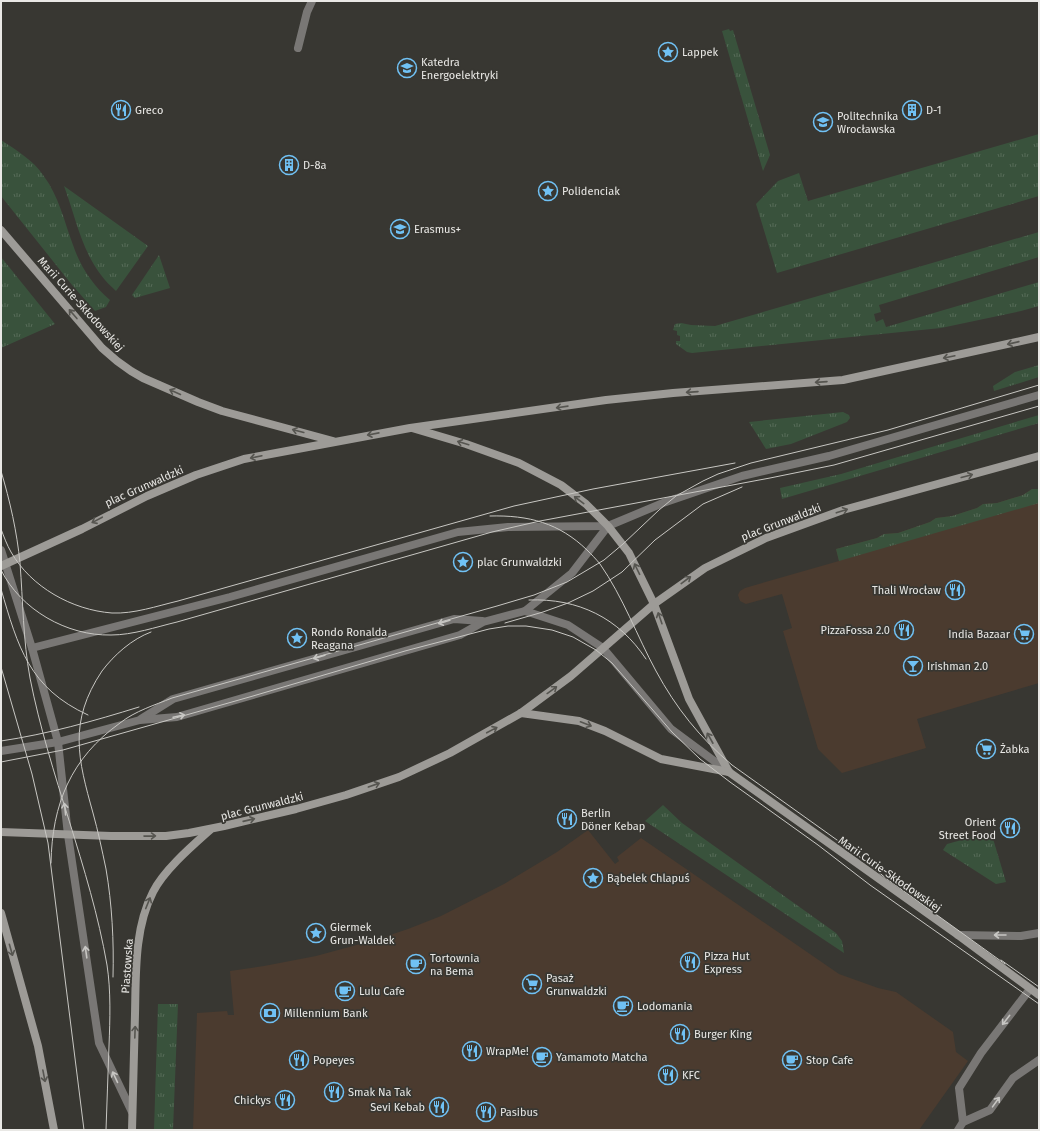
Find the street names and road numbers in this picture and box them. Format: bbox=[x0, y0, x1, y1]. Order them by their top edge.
street label: Marii Curie-Skłodowskiej bbox=[35, 254, 127, 354]
street label: plac Grunwaldzki bbox=[103, 463, 186, 510]
street label: plac Grunwaldzki bbox=[739, 501, 823, 544]
street label: plac Grunwaldzki bbox=[219, 790, 305, 823]
street label: Marii Curie-Skłodowskiej bbox=[836, 834, 944, 915]
street label: Piastowska bbox=[119, 938, 136, 994]

